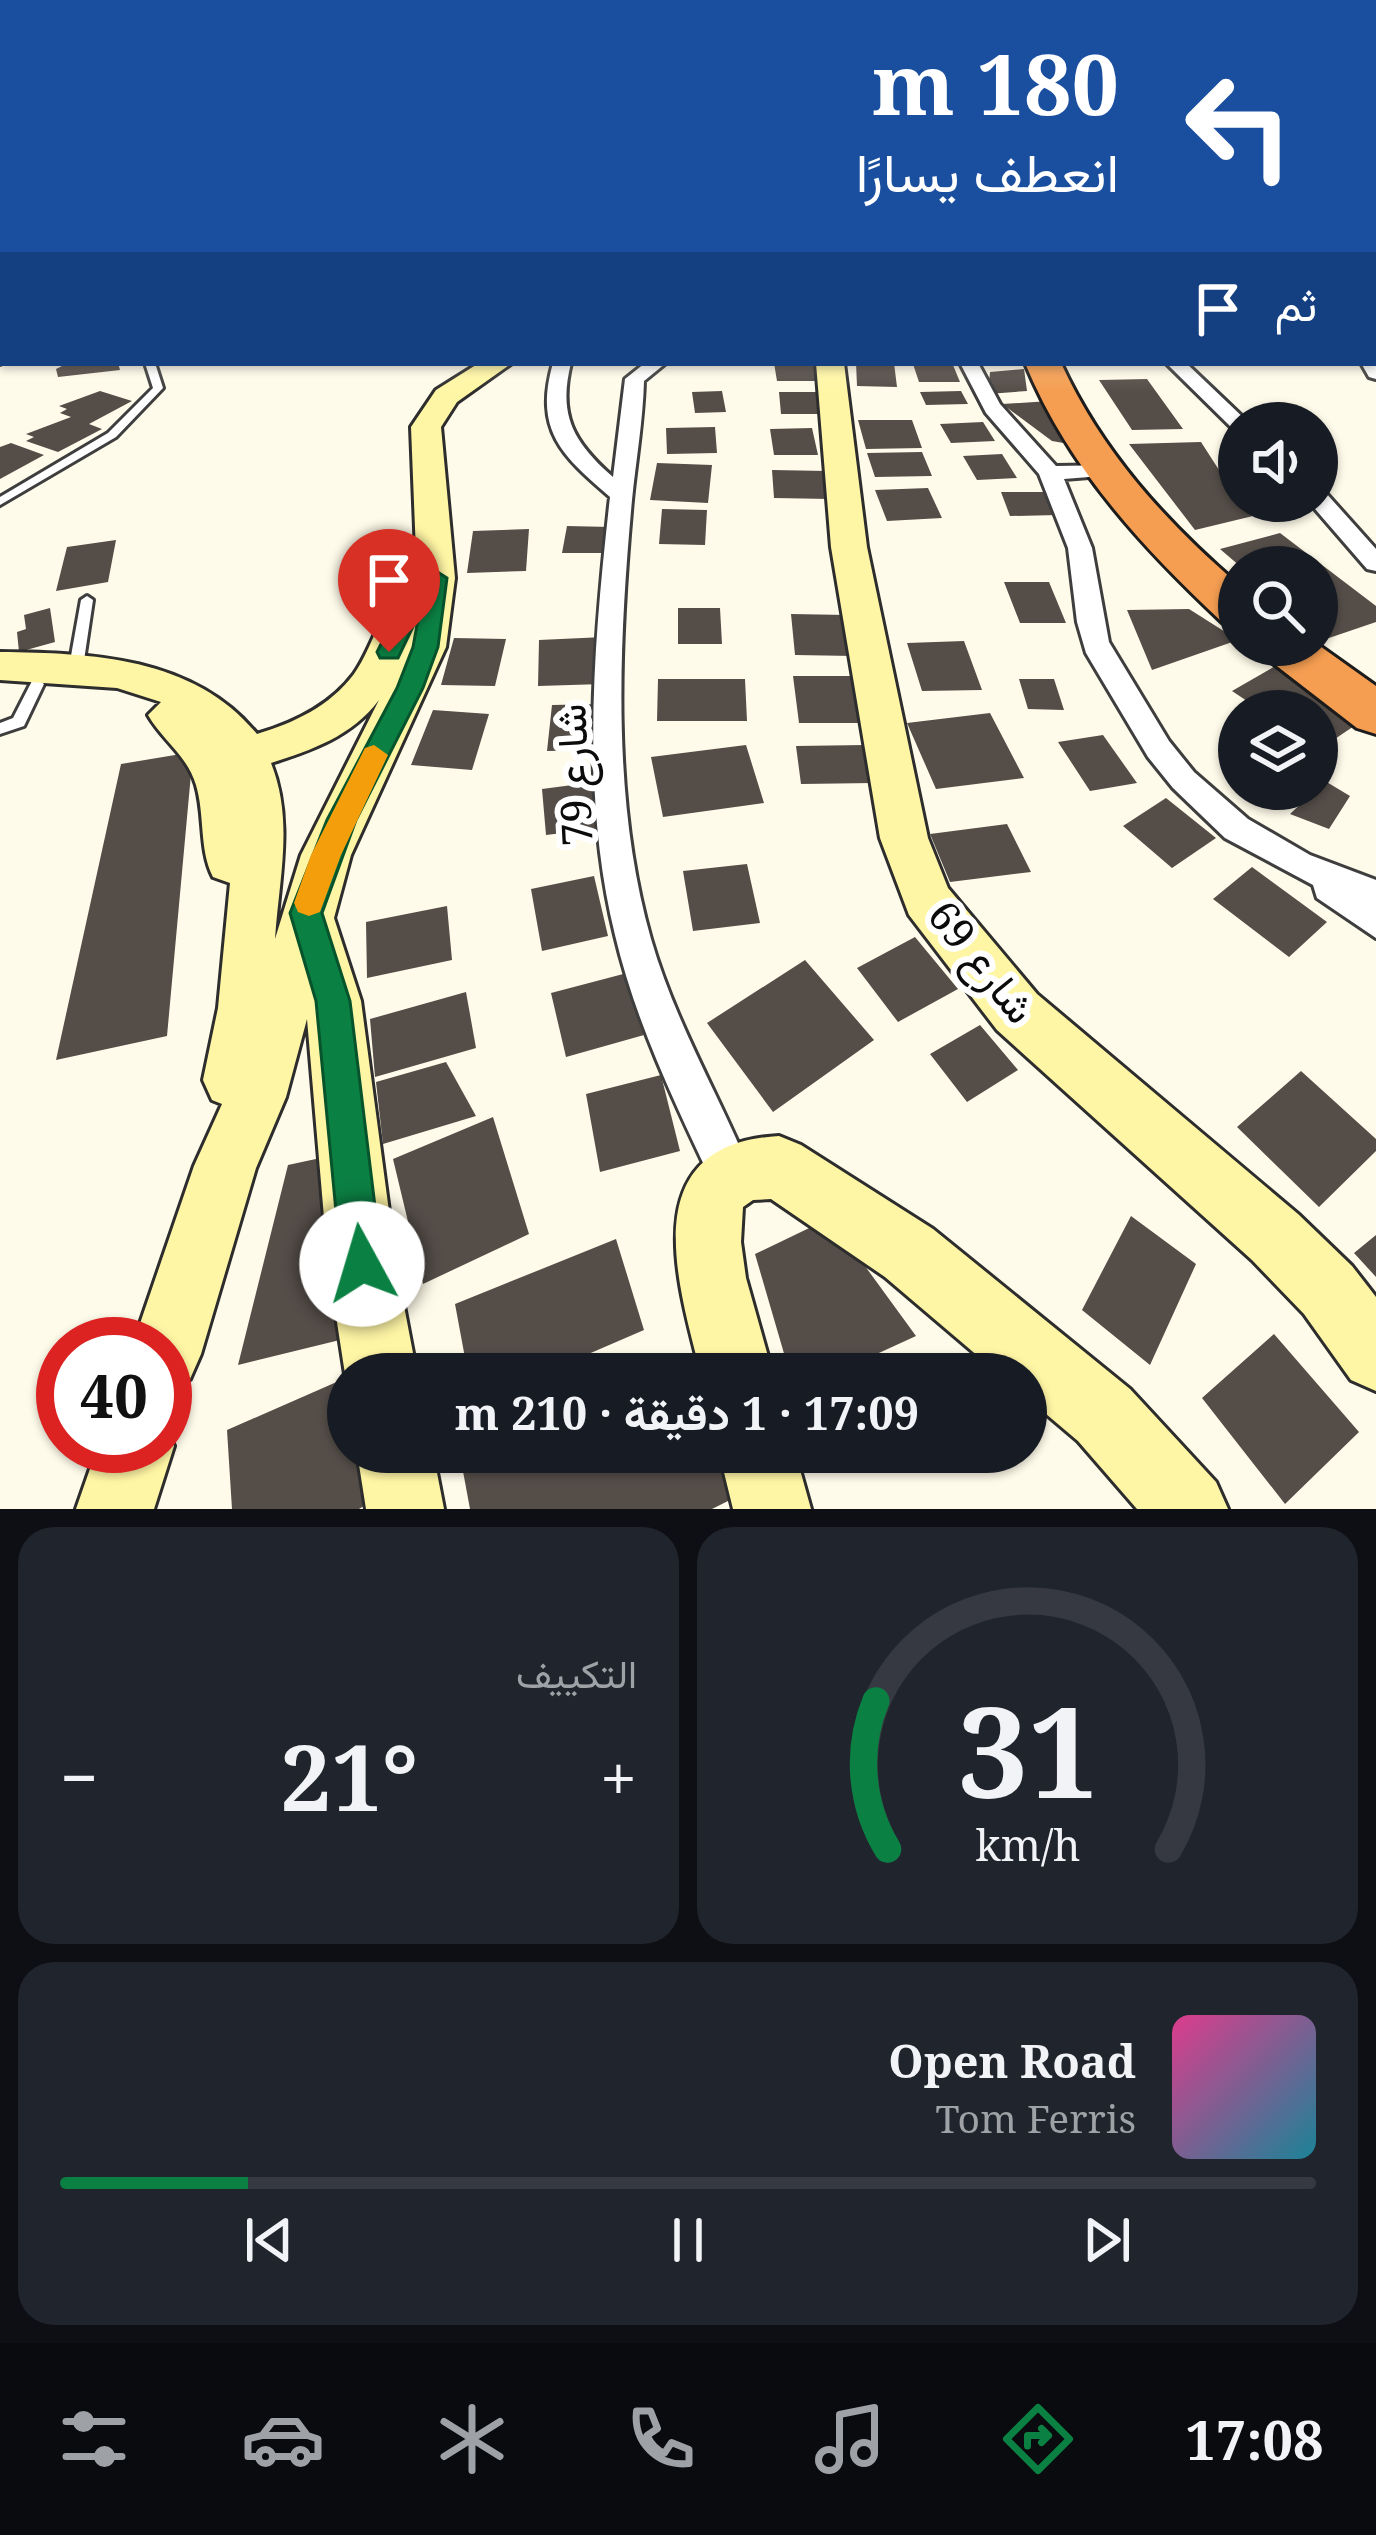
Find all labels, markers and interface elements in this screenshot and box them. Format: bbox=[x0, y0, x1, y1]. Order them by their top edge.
text: 180 m bbox=[872, 25, 1119, 140]
icon: left bbox=[1161, 48, 1317, 204]
text: انعطف يسارًا bbox=[856, 134, 1119, 208]
text: ثم bbox=[1275, 273, 1317, 334]
icon: arrive bbox=[1185, 276, 1251, 342]
map controls bbox=[1218, 402, 1338, 810]
button: sound bbox=[1218, 402, 1338, 522]
pin bbox=[338, 529, 440, 652]
button: search bbox=[1218, 546, 1338, 666]
icon: arrive bbox=[356, 547, 422, 613]
button: layers bbox=[1218, 690, 1338, 810]
street label: شارع 79 bbox=[540, 702, 607, 848]
street label: شارع 69 bbox=[915, 888, 1050, 1036]
position arrow bbox=[299, 1201, 425, 1327]
speed limit sign: 40 bbox=[36, 1317, 192, 1473]
text: 17:09 · 1 دقيقة · 210 m bbox=[455, 1382, 919, 1443]
text: التكييف bbox=[516, 1646, 637, 1699]
text: 31 bbox=[957, 1665, 1098, 1835]
text: 21° bbox=[280, 1715, 418, 1837]
text: − bbox=[60, 1731, 98, 1821]
text: + bbox=[600, 1731, 637, 1821]
text: km/h bbox=[975, 1814, 1080, 1873]
text: Open Road bbox=[888, 2030, 1136, 2091]
text: Tom Ferris bbox=[935, 2091, 1136, 2144]
icon: previous bbox=[236, 2207, 302, 2273]
icon: pause bbox=[655, 2207, 721, 2273]
icon: next bbox=[1074, 2207, 1140, 2273]
icon: filters bbox=[52, 2397, 136, 2481]
icon: car bbox=[241, 2397, 325, 2481]
icon: climate bbox=[430, 2397, 514, 2481]
icon: phone bbox=[619, 2397, 703, 2481]
icon: music bbox=[808, 2397, 892, 2481]
icon: directions bbox=[996, 2397, 1080, 2481]
text: 17:08 bbox=[1185, 2402, 1324, 2476]

